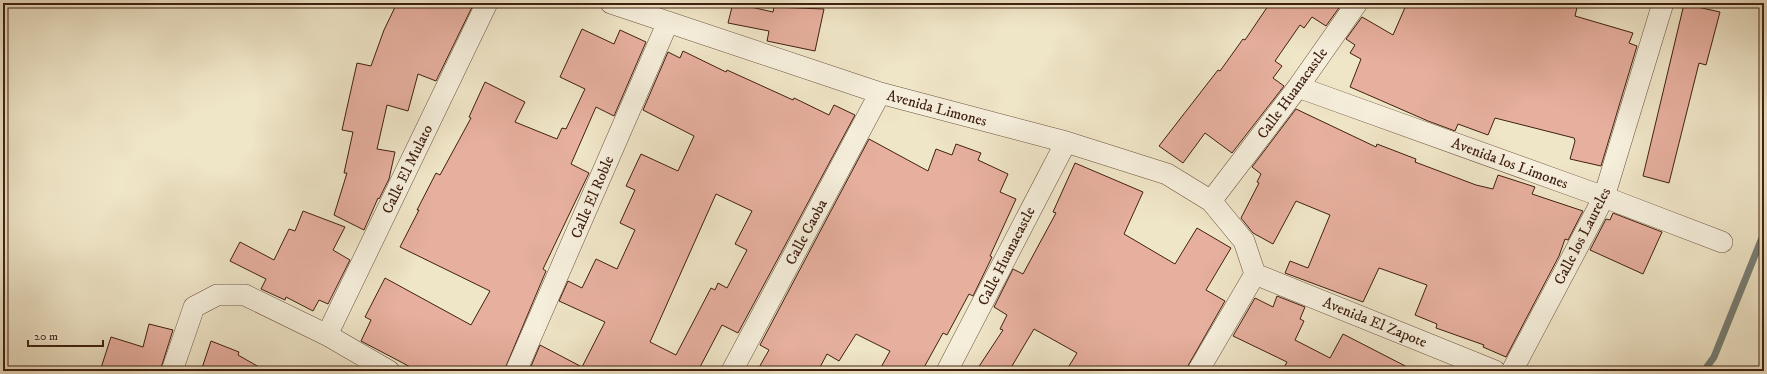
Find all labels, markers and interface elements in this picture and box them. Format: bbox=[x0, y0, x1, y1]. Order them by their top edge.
street label: Calle Huanacastle bbox=[1253, 44, 1332, 143]
street label: Avenida Limones bbox=[885, 86, 989, 131]
street label: Calle El Mulato bbox=[378, 122, 437, 217]
street label: Avenida los Limones bbox=[1449, 134, 1571, 193]
street label: Calle El Roble bbox=[567, 153, 618, 241]
street label: Calle los Laureles bbox=[1550, 184, 1615, 288]
street label: Calle Caoba bbox=[781, 196, 832, 268]
street label: Calle Huanacastle bbox=[973, 204, 1039, 309]
street label: Avenida El Zapote bbox=[1320, 293, 1430, 352]
scale bar bbox=[28, 322, 103, 348]
text: 20 m bbox=[34, 329, 58, 344]

